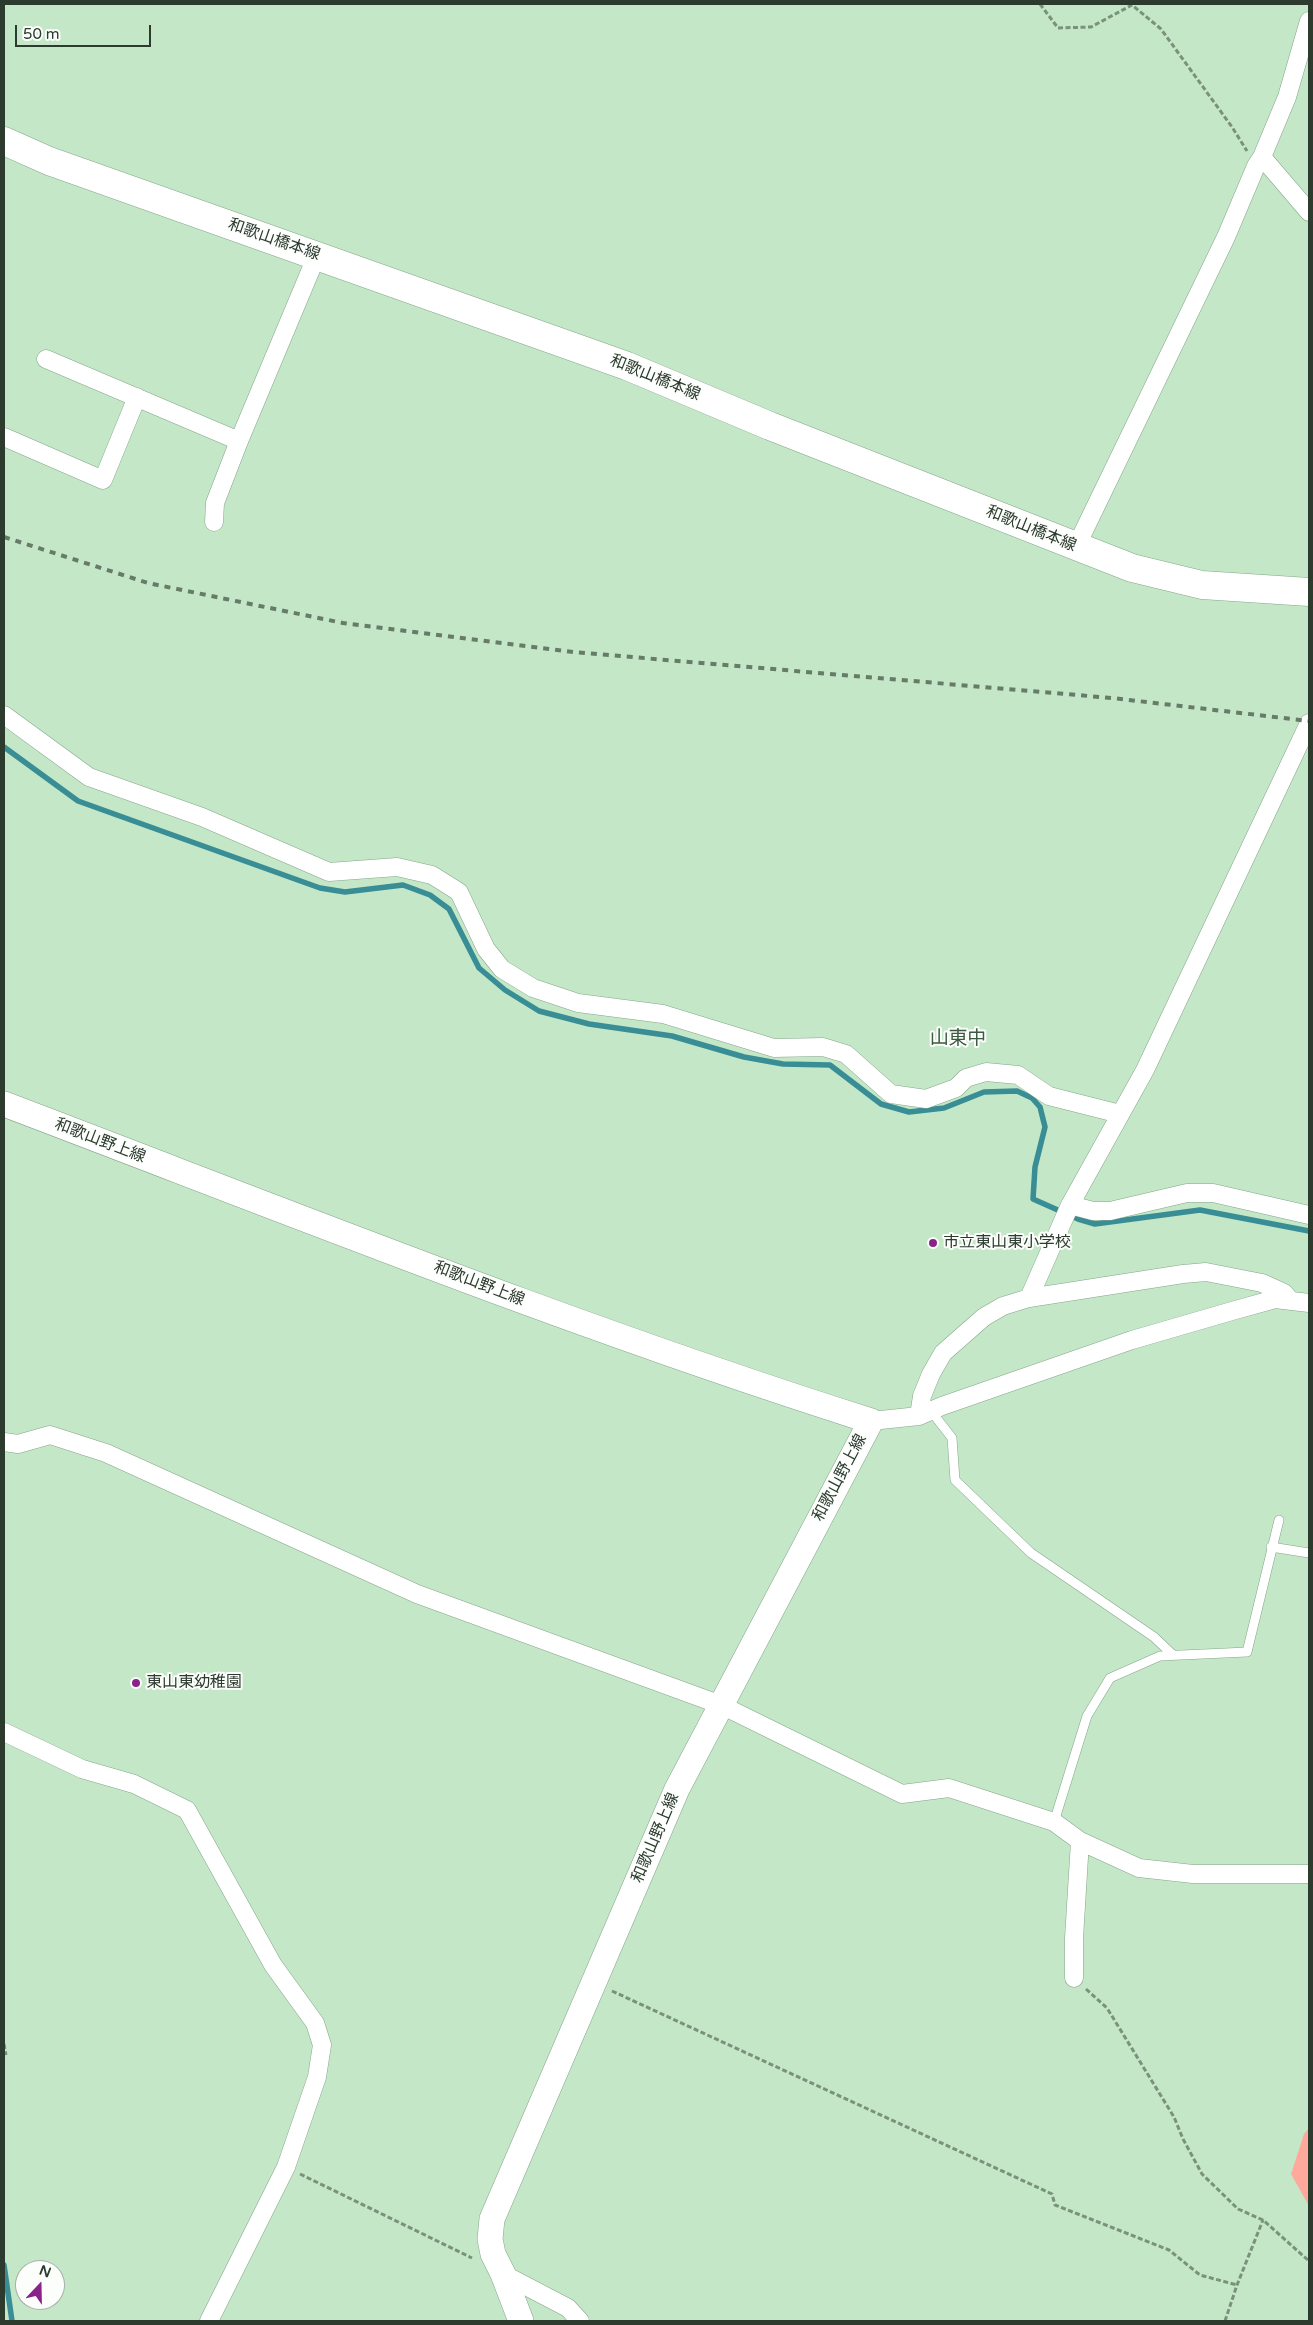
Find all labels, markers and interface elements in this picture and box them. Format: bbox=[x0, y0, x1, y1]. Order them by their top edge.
scale bar bbox=[18, 15, 154, 47]
text: 50 m bbox=[23, 25, 60, 43]
street label: 和歌山橋本線 bbox=[225, 215, 323, 265]
street label: 和歌山橋本線 bbox=[607, 351, 703, 405]
street label: 和歌山橋本線 bbox=[983, 502, 1079, 556]
district label: 山東中 bbox=[930, 1028, 986, 1050]
street label: 和歌山野上線 bbox=[52, 1115, 148, 1167]
place label: 市立東山東小学校 bbox=[943, 1233, 1071, 1253]
marker: 市立東山東小学校 bbox=[927, 1237, 939, 1249]
street label: 和歌山野上線 bbox=[431, 1258, 527, 1310]
street label: 和歌山野上線 bbox=[809, 1431, 871, 1525]
place label: 東山東幼稚園 bbox=[146, 1673, 242, 1693]
marker: 東山東幼稚園 bbox=[130, 1677, 142, 1689]
street label: 和歌山野上線 bbox=[628, 1790, 684, 1886]
north arrow bbox=[15, 2260, 65, 2310]
text: N bbox=[37, 2262, 53, 2281]

